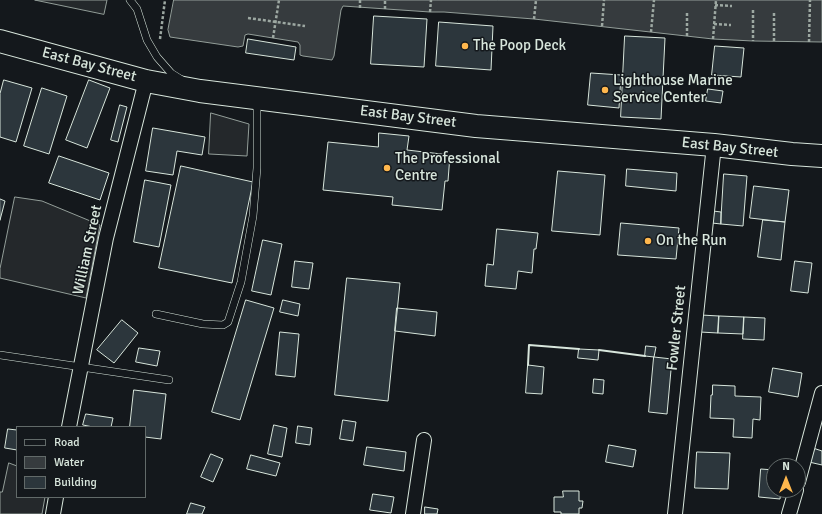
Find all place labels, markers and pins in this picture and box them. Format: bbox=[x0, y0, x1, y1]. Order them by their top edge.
place label: The Poop Deck bbox=[473, 37, 566, 55]
marker: The Poop Deck bbox=[460, 41, 470, 51]
place label: Lighthouse Marine Service Center bbox=[613, 72, 733, 107]
marker: Lighthouse Marine Service Center bbox=[600, 85, 610, 95]
place label: The Professional Centre bbox=[395, 150, 500, 185]
marker: The Professional Centre bbox=[382, 163, 392, 173]
place label: On the Run bbox=[656, 232, 727, 250]
marker: On the Run bbox=[643, 236, 653, 246]

